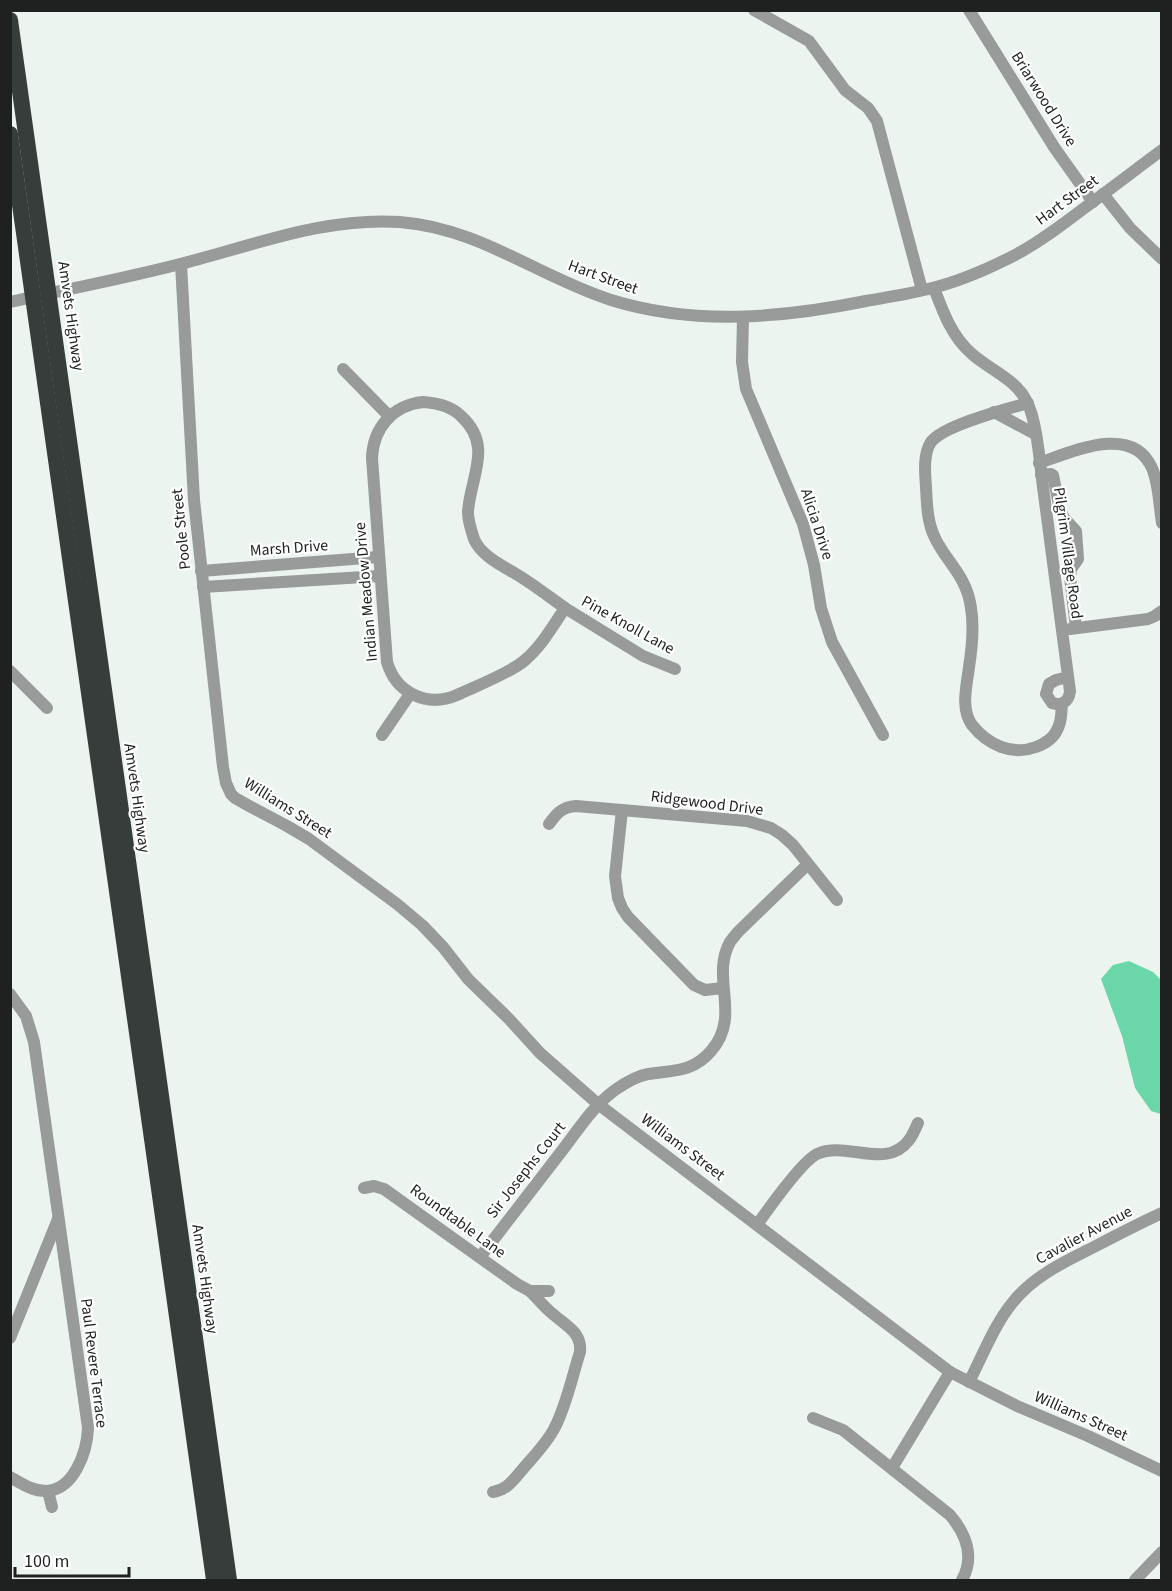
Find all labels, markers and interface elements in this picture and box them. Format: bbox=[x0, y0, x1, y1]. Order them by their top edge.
street label: Briarwood Drive bbox=[1006, 47, 1082, 151]
street label: Hart Street bbox=[1031, 169, 1103, 230]
street label: Hart Street bbox=[565, 254, 641, 300]
street label: Amvets Highway bbox=[52, 260, 90, 373]
street label: Alicia Drive bbox=[795, 485, 839, 563]
street label: Pilgrim Village Road bbox=[1048, 486, 1088, 620]
street label: Poole Street bbox=[166, 487, 196, 571]
street label: Indian Meadow Drive bbox=[349, 521, 383, 663]
street label: Marsh Drive bbox=[249, 534, 329, 562]
street label: Pine Knoll Lane bbox=[577, 590, 679, 660]
street label: Amvets Highway bbox=[118, 742, 156, 855]
street label: Williams Street bbox=[240, 772, 337, 844]
street label: Ridgewood Drive bbox=[649, 785, 765, 821]
street label: Williams Street bbox=[636, 1108, 730, 1186]
street label: Sir Josephs Court bbox=[481, 1117, 571, 1223]
street label: Roundtable Lane bbox=[406, 1179, 510, 1263]
street label: Cavalier Avenue bbox=[1032, 1200, 1136, 1270]
street label: Amvets Highway bbox=[186, 1223, 224, 1336]
street label: Paul Revere Terrace bbox=[75, 1297, 113, 1429]
street label: Williams Street bbox=[1031, 1386, 1132, 1447]
scale bar bbox=[15, 1540, 129, 1578]
text: 100 m bbox=[24, 1549, 69, 1574]

